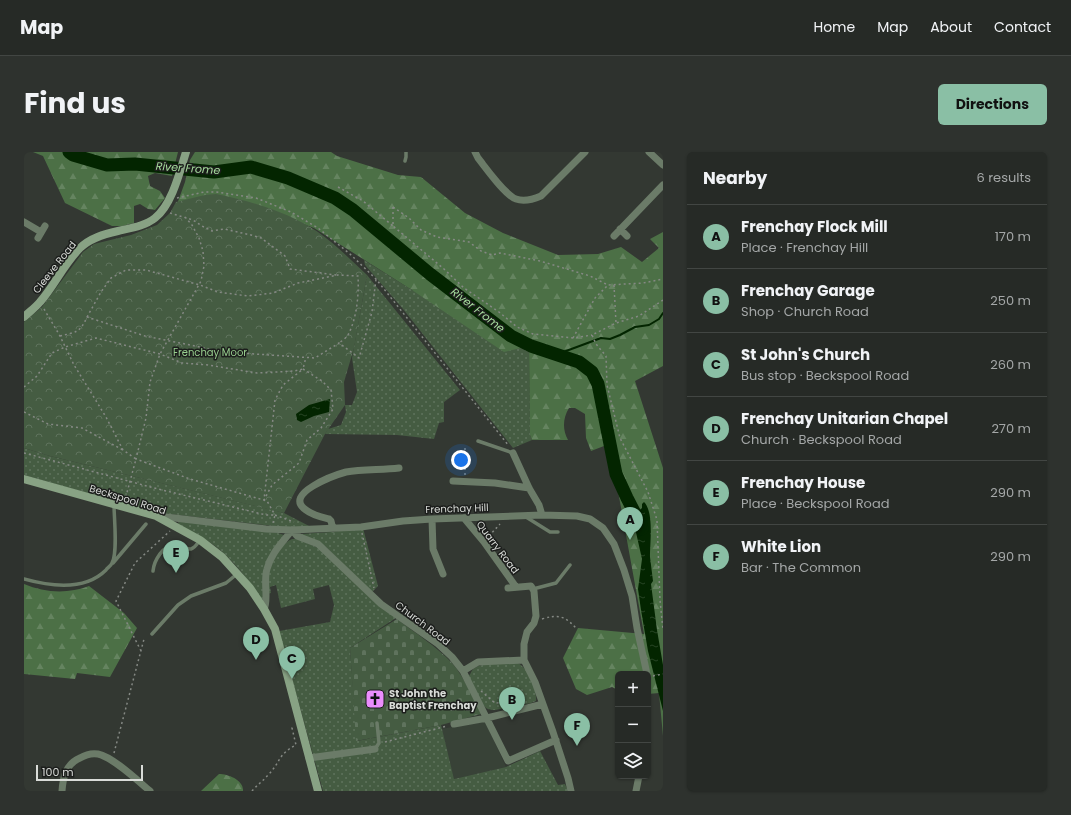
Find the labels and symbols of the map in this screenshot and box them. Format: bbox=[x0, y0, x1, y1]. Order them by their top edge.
water label: River Frome bbox=[155, 158, 221, 178]
street label: Cleeve Road bbox=[29, 238, 80, 297]
water label: River Frome bbox=[448, 284, 509, 336]
park label: Frenchay Moor bbox=[173, 345, 247, 360]
your location bbox=[451, 450, 471, 470]
street label: Beckspool Road bbox=[88, 481, 168, 518]
street label: Frenchay Hill bbox=[425, 500, 489, 517]
pin: A bbox=[617, 507, 643, 540]
street label: Quarry Road bbox=[473, 518, 522, 577]
pin: E bbox=[163, 540, 189, 573]
street label: Church Road bbox=[392, 598, 453, 649]
pin: D bbox=[243, 627, 269, 660]
pin: C bbox=[279, 646, 305, 679]
place label: St John the Baptist Frenchay bbox=[389, 686, 477, 713]
pin: B bbox=[499, 687, 525, 720]
church icon: St John the Baptist Frenchay bbox=[364, 688, 386, 710]
pin: F bbox=[564, 713, 590, 746]
scale bar bbox=[36, 763, 143, 782]

